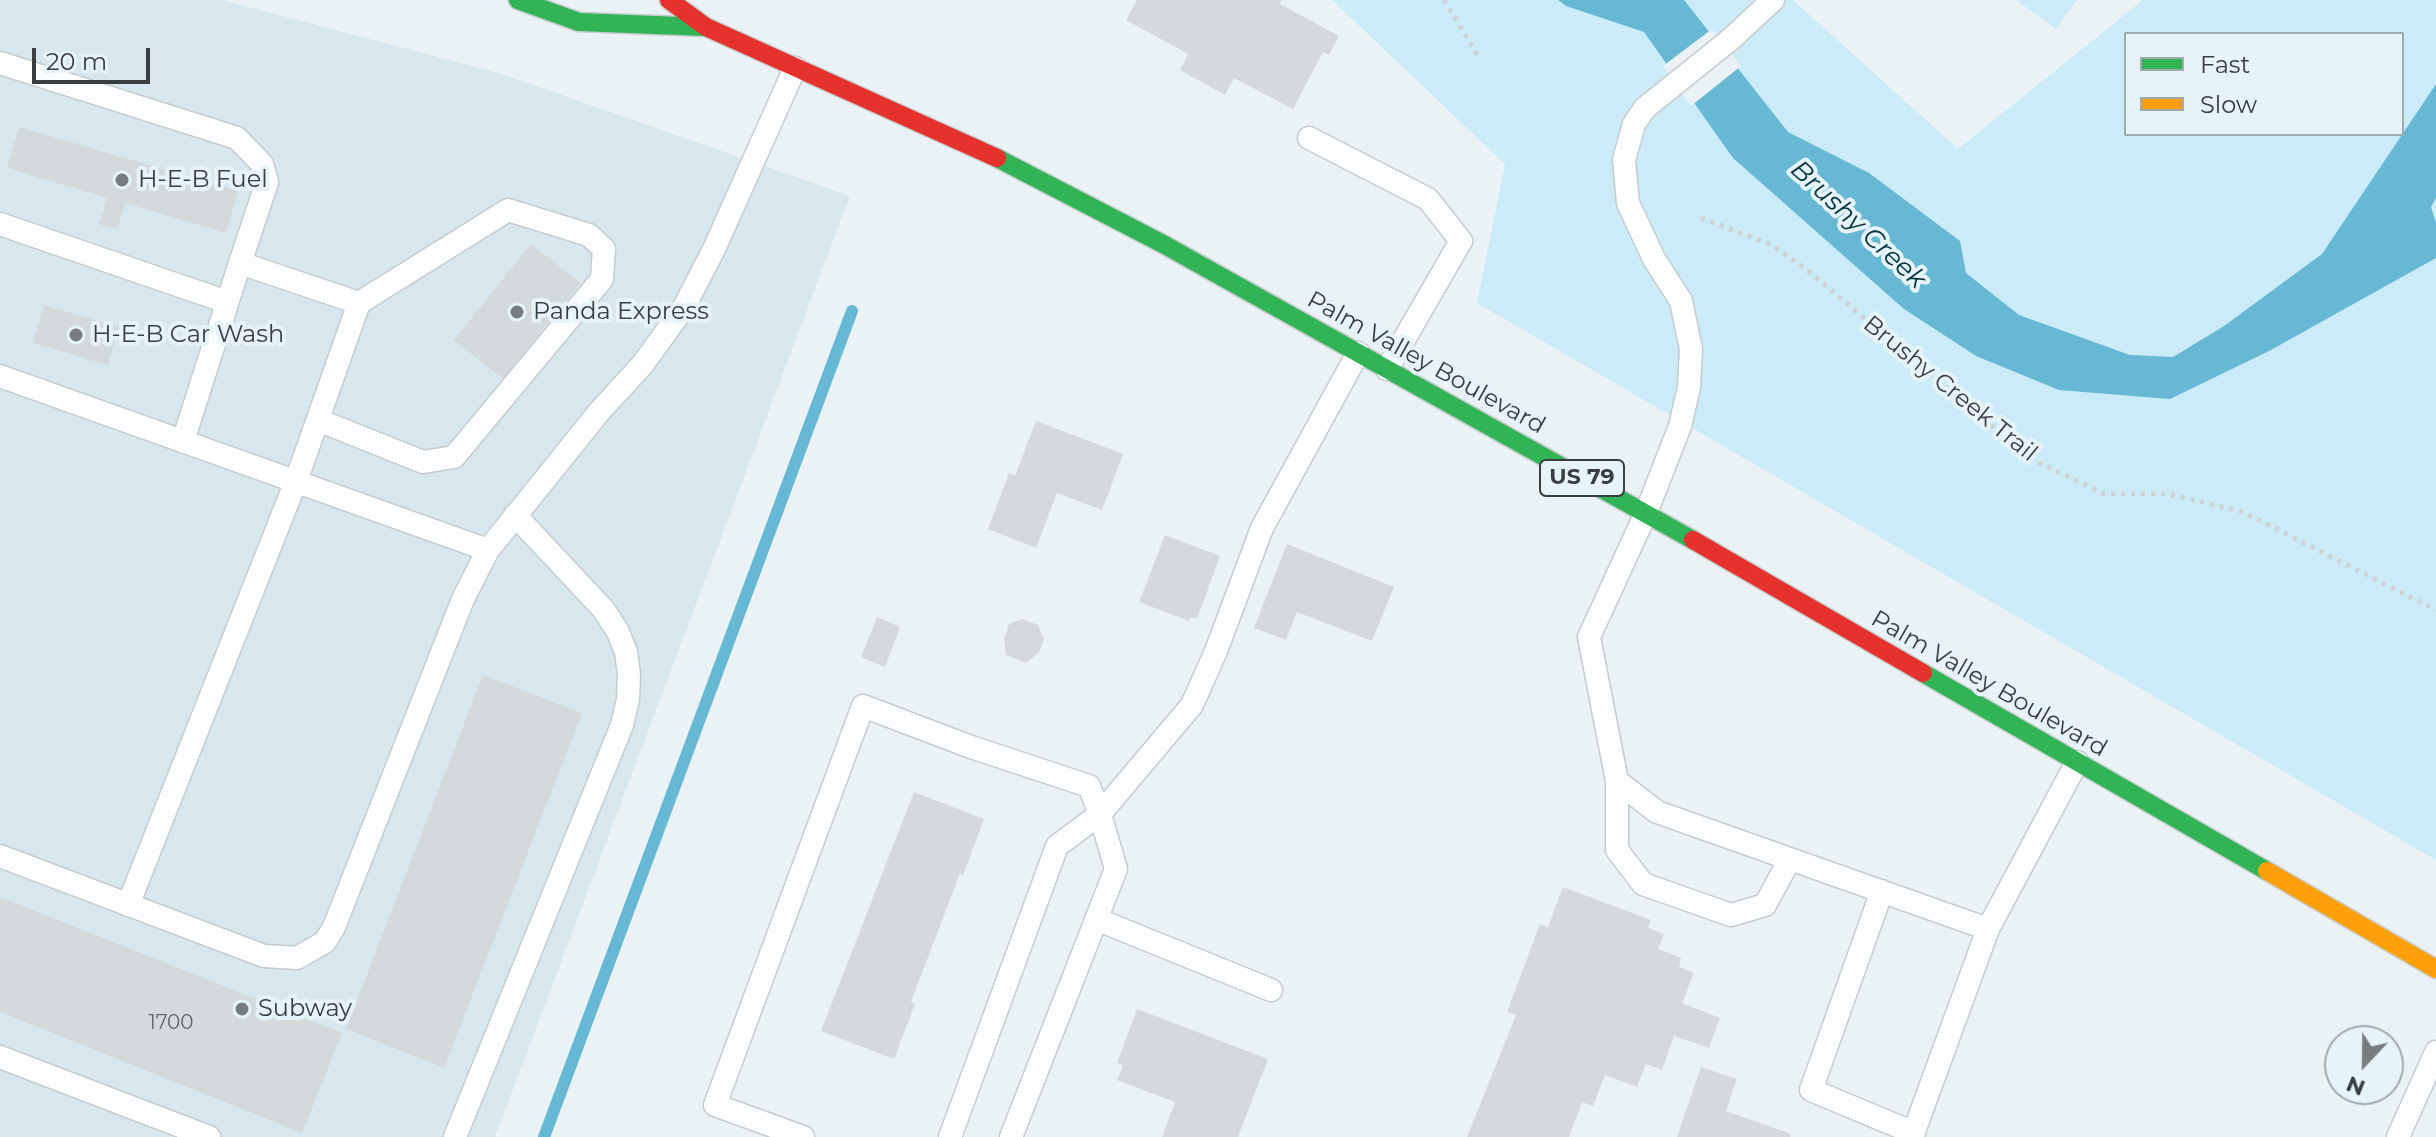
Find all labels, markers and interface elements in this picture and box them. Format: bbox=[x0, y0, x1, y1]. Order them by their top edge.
scale bar bbox=[36, 32, 154, 82]
legend bbox=[2124, 32, 2404, 136]
text: 20 m bbox=[46, 47, 107, 76]
text: Fast bbox=[2200, 50, 2250, 79]
text: Slow bbox=[2200, 90, 2257, 119]
water label: Brushy Creek bbox=[1784, 154, 1932, 296]
place label: H-E-B Fuel bbox=[138, 166, 268, 194]
marker: H-E-B Fuel bbox=[113, 171, 131, 189]
street label: Palm Valley Boulevard bbox=[1302, 286, 1550, 440]
place label: Panda Express bbox=[533, 298, 709, 326]
marker: Panda Express bbox=[508, 303, 526, 321]
street label: Brushy Creek Trail bbox=[1857, 310, 2043, 468]
place label: H-E-B Car Wash bbox=[92, 321, 284, 349]
marker: H-E-B Car Wash bbox=[67, 326, 85, 344]
road number: US 79 bbox=[1540, 460, 1624, 496]
street label: Palm Valley Boulevard bbox=[1866, 605, 2112, 763]
place label: Subway bbox=[258, 995, 352, 1023]
marker: Subway bbox=[233, 1000, 251, 1018]
house number: 1700 bbox=[148, 1011, 194, 1035]
north arrow bbox=[2324, 1025, 2404, 1105]
text: N bbox=[2342, 1070, 2369, 1102]

